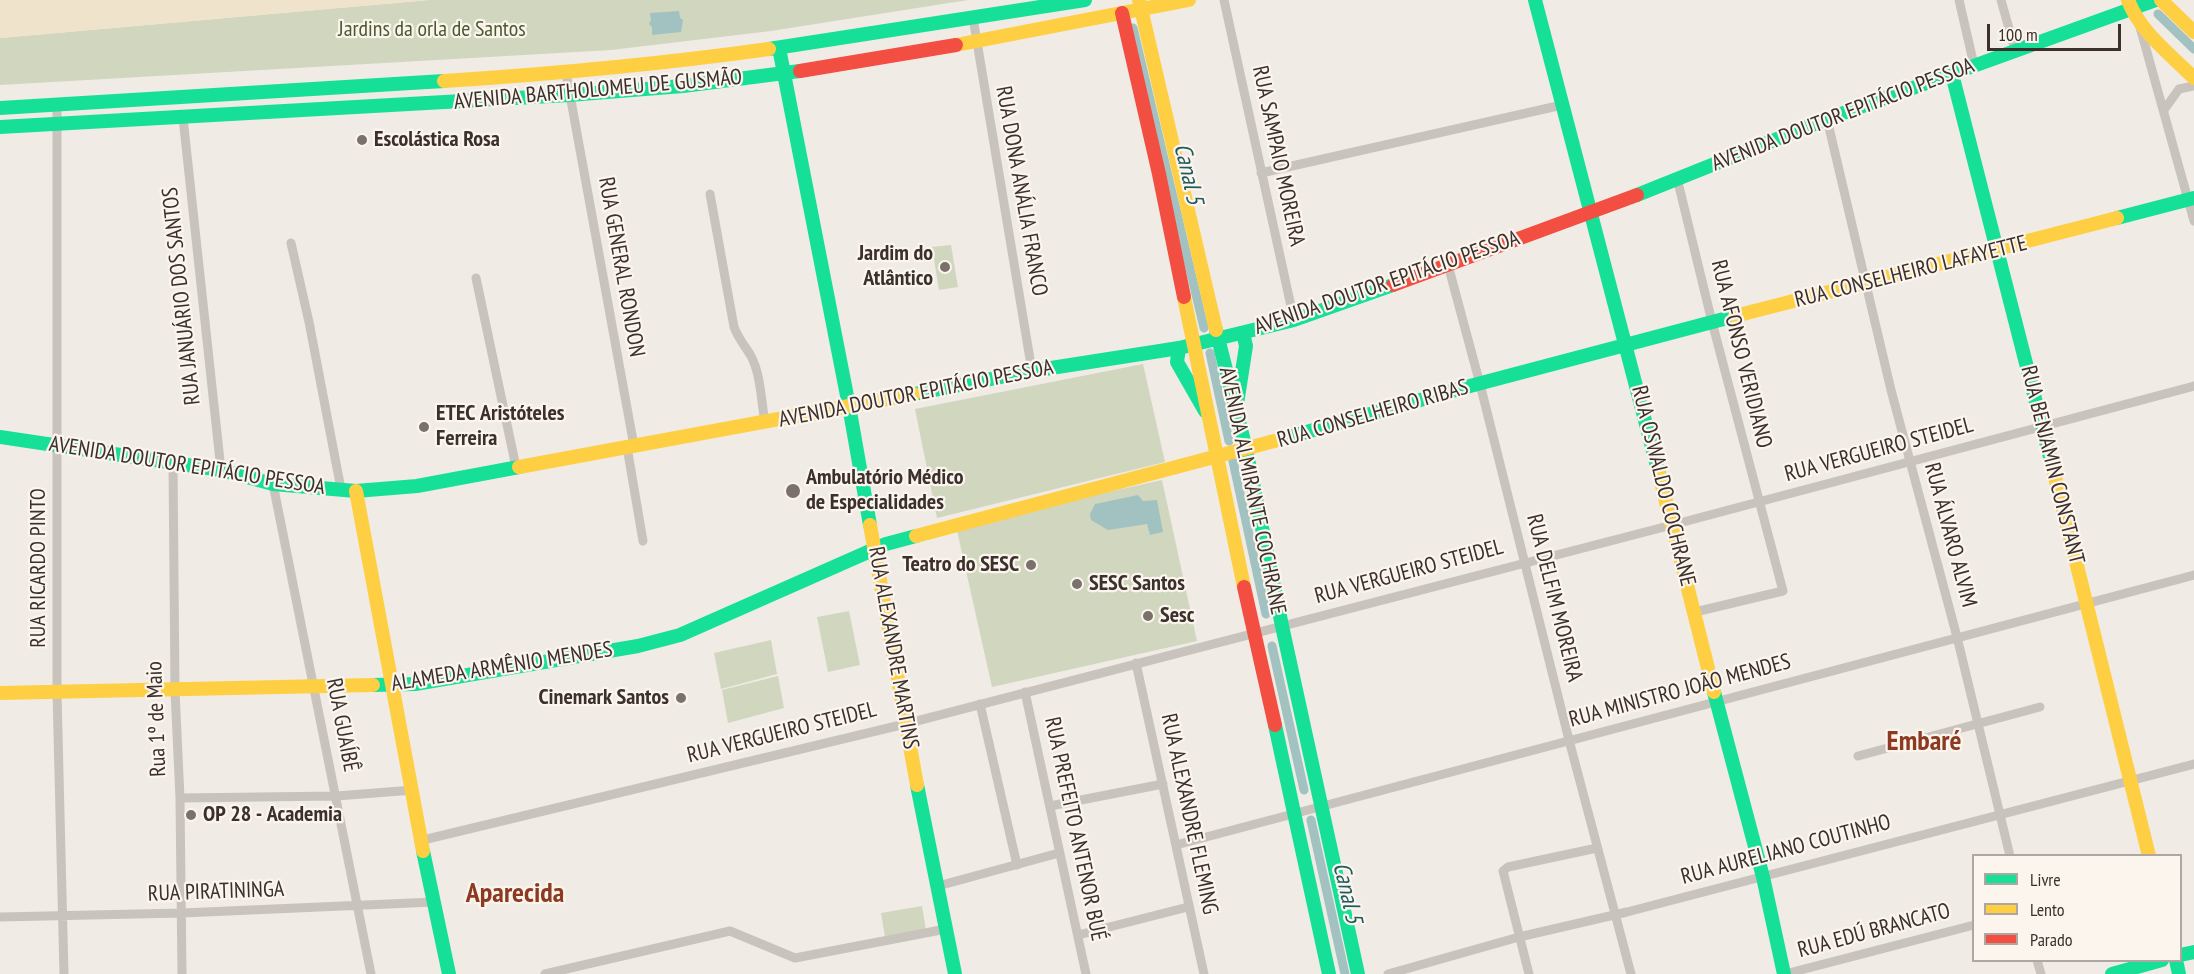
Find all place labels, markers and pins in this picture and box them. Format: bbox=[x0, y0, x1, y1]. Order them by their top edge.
place label: Escolástica Rosa bbox=[374, 127, 500, 153]
marker: Escolástica Rosa bbox=[355, 133, 369, 147]
place label: Jardim do Atlântico bbox=[858, 241, 933, 292]
marker: Jardim do Atlântico bbox=[938, 260, 952, 274]
place label: ETEC Aristóteles Ferreira bbox=[436, 401, 565, 452]
marker: ETEC Aristóteles Ferreira bbox=[417, 420, 431, 434]
place label: Ambulatório Médico de Especialidades bbox=[806, 465, 963, 516]
marker: Ambulatório Médico de Especialidades bbox=[784, 482, 802, 500]
place label: Teatro do SESC bbox=[902, 552, 1019, 578]
marker: Teatro do SESC bbox=[1024, 558, 1038, 572]
place label: SESC Santos bbox=[1089, 571, 1185, 597]
marker: SESC Santos bbox=[1070, 577, 1084, 591]
place label: Sesc bbox=[1160, 603, 1194, 629]
marker: Sesc bbox=[1141, 609, 1155, 623]
place label: Cinemark Santos bbox=[538, 685, 669, 711]
marker: Cinemark Santos bbox=[674, 691, 688, 705]
place label: OP 28 - Academia bbox=[203, 802, 342, 828]
marker: OP 28 - Academia bbox=[184, 808, 198, 822]

